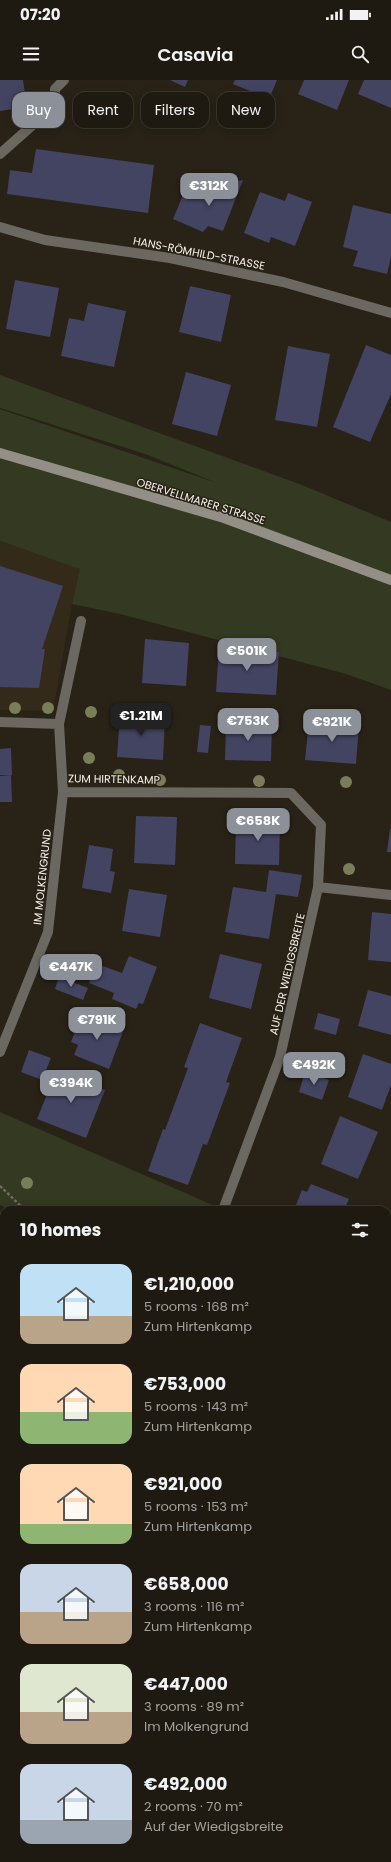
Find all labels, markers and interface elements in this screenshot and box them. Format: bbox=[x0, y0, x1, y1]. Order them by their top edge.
text: 07:20 bbox=[20, 4, 60, 25]
text: Casavia bbox=[157, 42, 234, 67]
icon: menu bbox=[20, 43, 42, 65]
icon: search bbox=[349, 43, 371, 65]
chip: Buy bbox=[12, 92, 65, 128]
chip: Rent bbox=[73, 92, 133, 128]
chip: Filters bbox=[141, 92, 209, 128]
chip: New bbox=[217, 92, 275, 128]
pin: €312K bbox=[181, 173, 237, 207]
text: €312K bbox=[189, 176, 229, 195]
street label: HANS-RÖMHILD-STRASSE bbox=[132, 232, 266, 274]
street label: OBERVELLMARER STRASSE bbox=[134, 474, 268, 528]
pin: €501K bbox=[219, 638, 275, 672]
text: €501K bbox=[226, 641, 268, 660]
pin: €1.21M bbox=[108, 703, 174, 737]
text: €1.21M bbox=[119, 706, 163, 725]
pin: €753K bbox=[220, 708, 276, 742]
pin: €921K bbox=[304, 709, 360, 743]
text: €753K bbox=[227, 711, 269, 730]
text: €921K bbox=[312, 712, 352, 731]
street label: ZUM HIRTENKAMP bbox=[68, 770, 160, 788]
pin: €658K bbox=[230, 808, 286, 842]
text: €658K bbox=[236, 811, 280, 830]
street label: IM MOLKENGRUND bbox=[29, 828, 55, 926]
street label: AUF DER WIEDIGSBREITE bbox=[265, 912, 309, 1036]
pin: €447K bbox=[43, 954, 99, 988]
text: €447K bbox=[49, 957, 93, 976]
pin: €791K bbox=[69, 1007, 125, 1041]
text: €791K bbox=[77, 1010, 117, 1029]
pin: €492K bbox=[286, 1052, 342, 1086]
text: €492K bbox=[292, 1055, 336, 1074]
pin: €394K bbox=[43, 1070, 99, 1104]
text: €394K bbox=[49, 1073, 93, 1092]
text: 10 homes bbox=[20, 1218, 101, 1242]
icon: filters bbox=[349, 1219, 371, 1241]
text: €1,210,000 bbox=[144, 1272, 234, 1296]
icon: home bbox=[52, 1280, 100, 1328]
text: 5 rooms · 168 m² bbox=[144, 1297, 249, 1316]
text: Zum Hirtenkamp bbox=[144, 1317, 252, 1336]
text: €753,000 bbox=[144, 1372, 226, 1396]
icon: home bbox=[52, 1380, 100, 1428]
text: 5 rooms · 143 m² bbox=[144, 1397, 248, 1416]
text: Zum Hirtenkamp bbox=[144, 1417, 252, 1436]
text: €921,000 bbox=[144, 1472, 222, 1496]
icon: home bbox=[52, 1480, 100, 1528]
text: 5 rooms · 153 m² bbox=[144, 1497, 248, 1516]
text: Zum Hirtenkamp bbox=[144, 1517, 252, 1536]
text: €658,000 bbox=[144, 1572, 229, 1596]
icon: home bbox=[52, 1580, 100, 1628]
text: 3 rooms · 116 m² bbox=[144, 1597, 244, 1616]
text: Zum Hirtenkamp bbox=[144, 1617, 252, 1636]
text: €447,000 bbox=[144, 1672, 228, 1696]
icon: home bbox=[52, 1680, 100, 1728]
text: 3 rooms · 89 m² bbox=[144, 1697, 244, 1716]
text: Im Molkengrund bbox=[144, 1717, 249, 1736]
text: €492,000 bbox=[144, 1772, 227, 1796]
icon: home bbox=[52, 1780, 100, 1828]
text: 2 rooms · 70 m² bbox=[144, 1797, 243, 1816]
text: Auf der Wiedigsbreite bbox=[144, 1817, 283, 1836]

